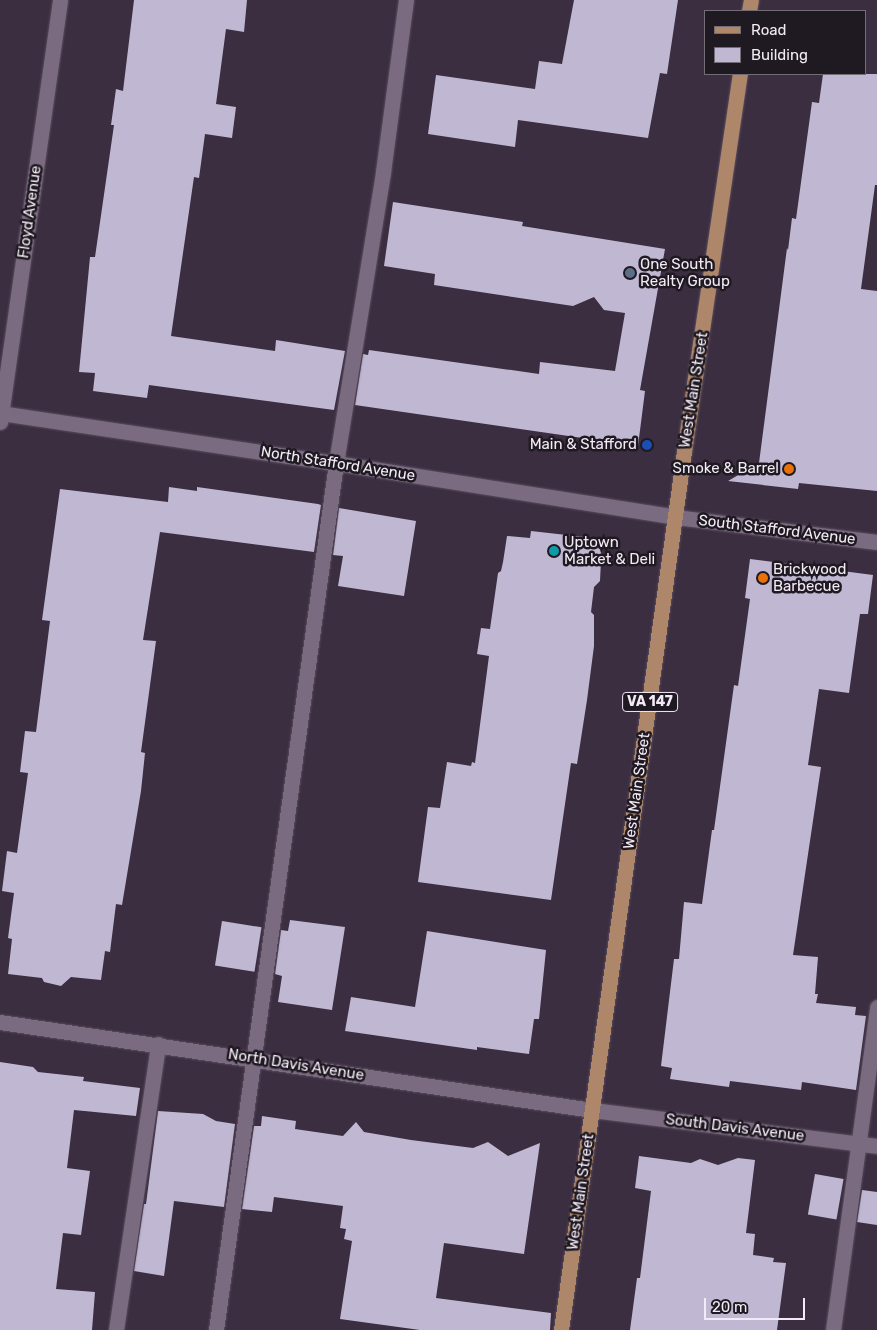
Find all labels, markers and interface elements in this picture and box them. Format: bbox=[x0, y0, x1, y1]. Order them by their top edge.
legend bbox=[704, 10, 867, 75]
text: Road bbox=[751, 21, 787, 39]
text: Building bbox=[751, 46, 808, 64]
street label: Floyd Avenue bbox=[15, 164, 45, 260]
place label: One South Realty Group bbox=[640, 255, 730, 290]
marker: One South Realty Group bbox=[624, 267, 636, 279]
street label: West Main Street bbox=[676, 331, 712, 449]
place label: Main & Stafford bbox=[530, 436, 637, 454]
marker: Main & Stafford bbox=[641, 439, 653, 451]
street label: North Stafford Avenue bbox=[259, 443, 417, 485]
place label: Smoke & Barrel bbox=[673, 460, 779, 478]
marker: Smoke & Barrel bbox=[783, 463, 795, 475]
street label: South Stafford Avenue bbox=[697, 511, 857, 549]
place label: Uptown Market & Deli bbox=[564, 533, 655, 568]
marker: Uptown Market & Deli bbox=[548, 545, 560, 557]
place label: Brickwood Barbecue bbox=[773, 560, 846, 595]
marker: Brickwood Barbecue bbox=[757, 572, 769, 584]
road number: VA 147 bbox=[621, 690, 679, 714]
street label: West Main Street bbox=[620, 732, 654, 850]
street label: North Davis Avenue bbox=[227, 1045, 365, 1085]
street label: South Davis Avenue bbox=[664, 1111, 806, 1145]
street label: West Main Street bbox=[564, 1133, 598, 1251]
scale bar bbox=[707, 1288, 808, 1320]
text: 20 m bbox=[712, 1298, 747, 1316]

